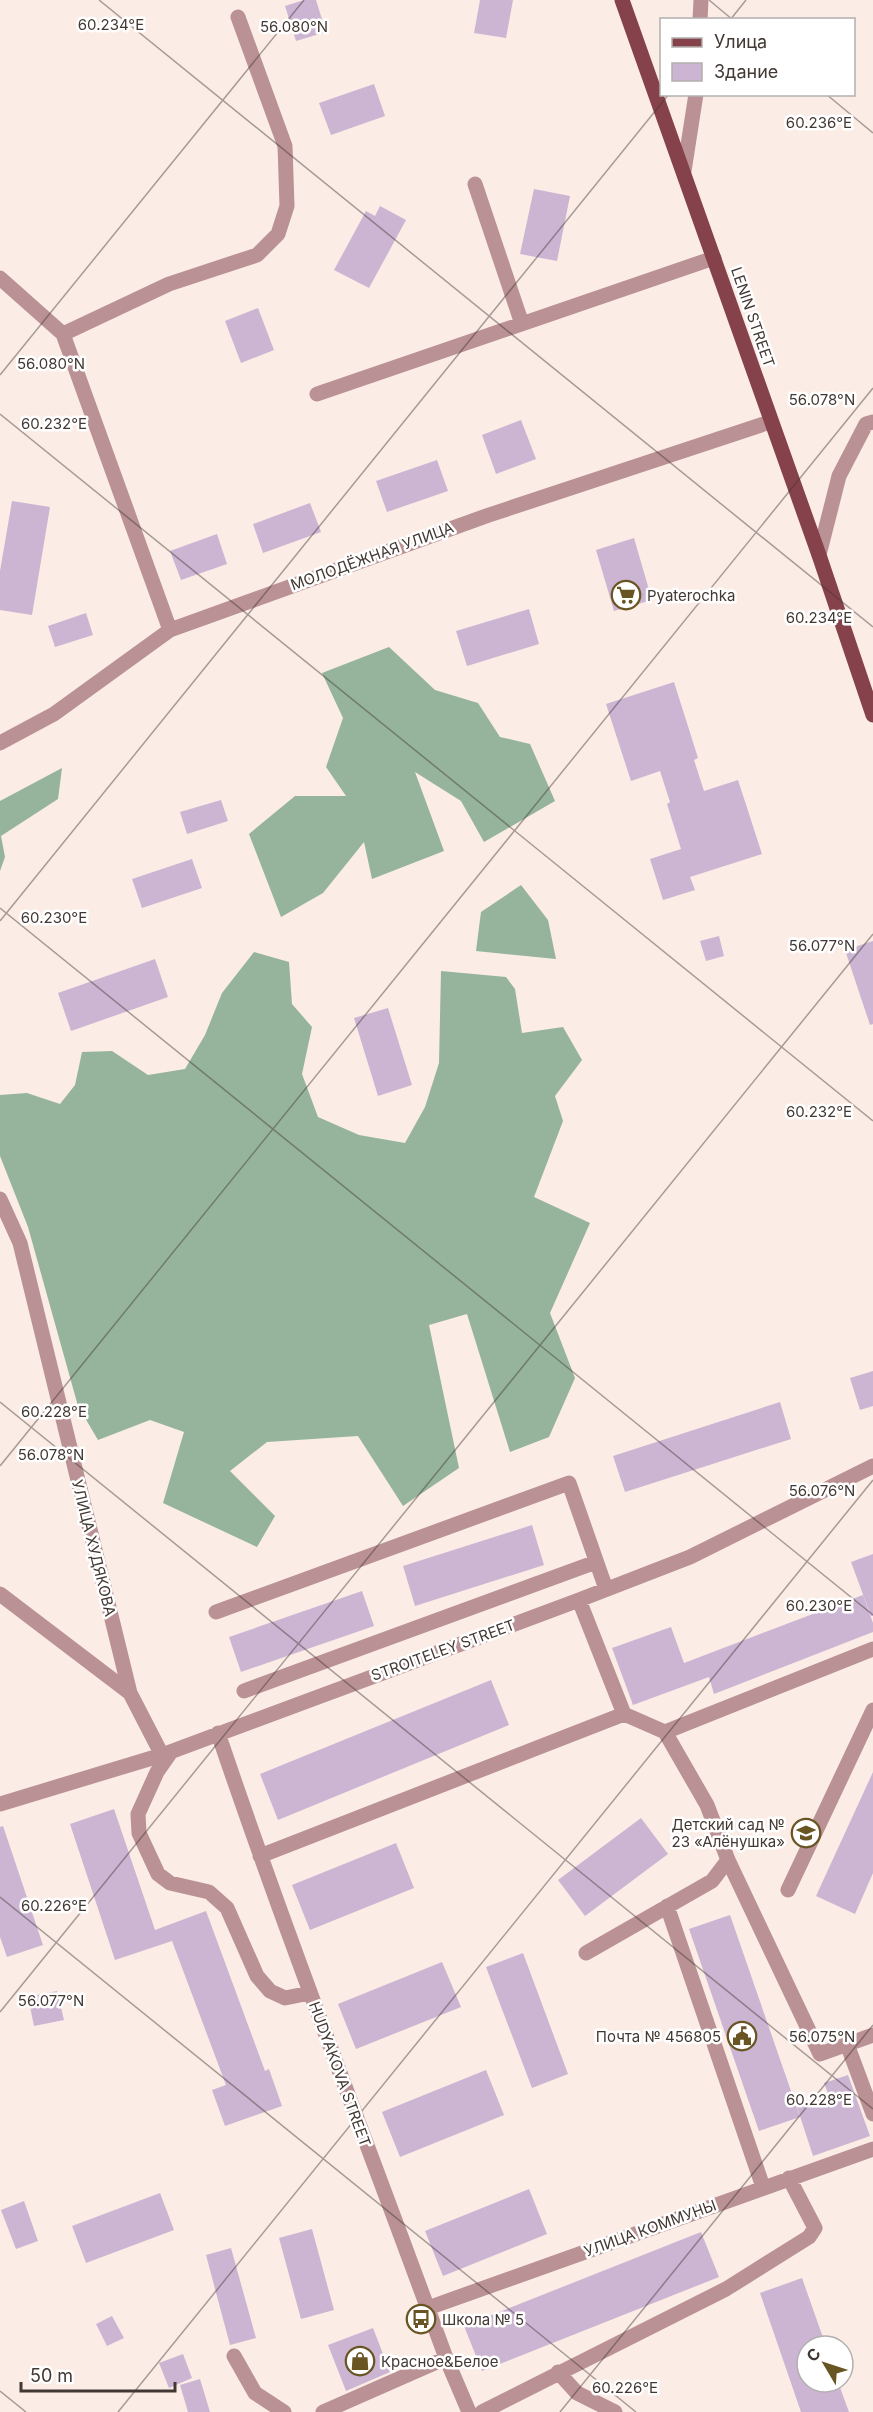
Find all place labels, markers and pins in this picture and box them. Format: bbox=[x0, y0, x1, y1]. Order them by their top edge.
supermarket icon: Pyaterochka bbox=[610, 579, 642, 611]
place label: Pyaterochka bbox=[647, 586, 735, 605]
place label: Детский сад № 23 «Алёнушка» bbox=[671, 1815, 785, 1851]
school or university icon: Детский сад № 23 «Алёнушка» bbox=[790, 1817, 822, 1849]
public building icon: Почта № 456805 bbox=[726, 2020, 758, 2052]
place label: Почта № 456805 bbox=[596, 2027, 721, 2046]
bus stop icon: Школа № 5 bbox=[405, 2303, 437, 2335]
place label: Школа № 5 bbox=[442, 2310, 524, 2329]
shop icon: Красное&Белое bbox=[344, 2345, 376, 2377]
place label: Красное&Белое bbox=[381, 2352, 498, 2371]

